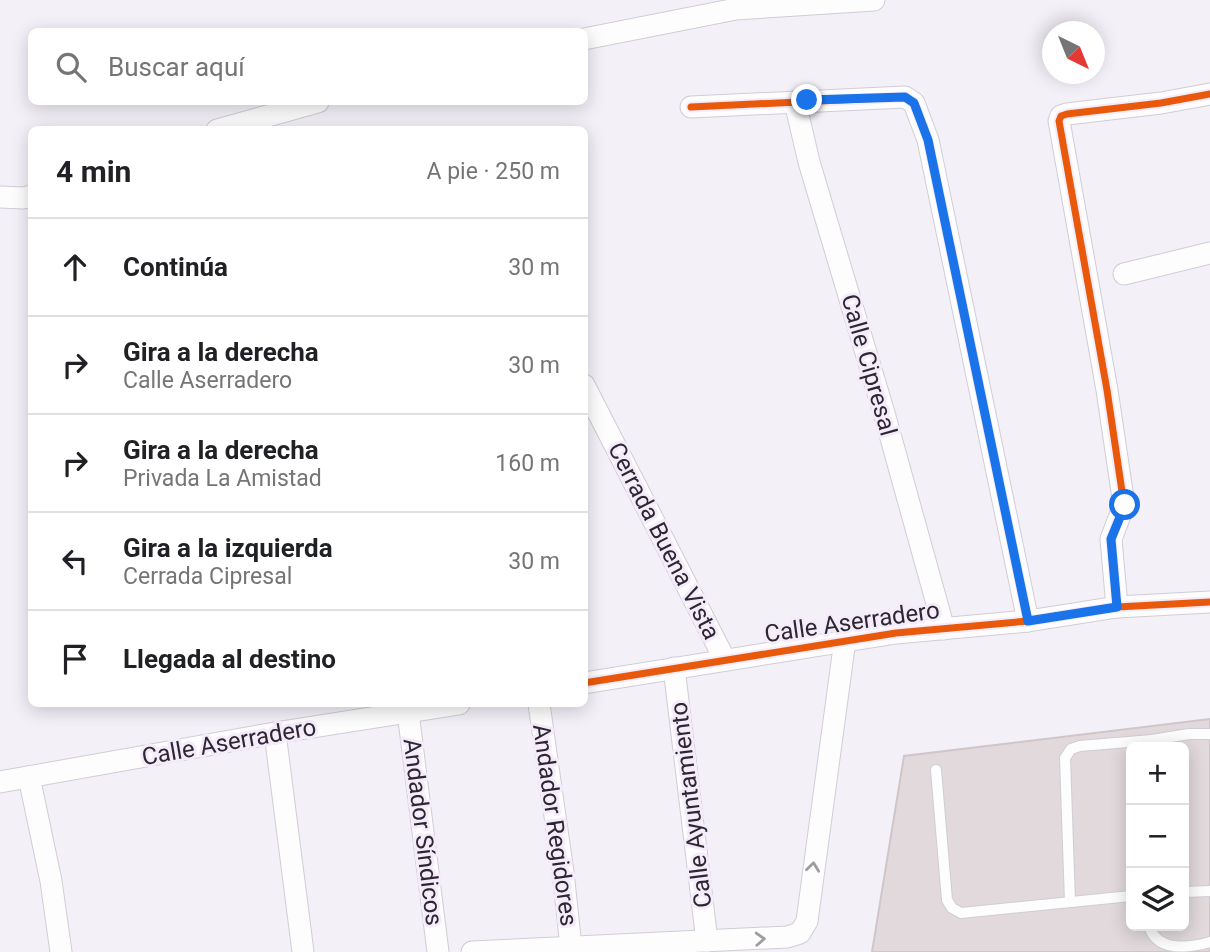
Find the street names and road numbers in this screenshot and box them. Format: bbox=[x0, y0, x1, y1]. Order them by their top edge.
street label: Calle Cipresal bbox=[835, 291, 903, 439]
street label: Cerrada Buena Vista bbox=[602, 438, 726, 644]
street label: Calle Aserradero bbox=[763, 596, 941, 648]
street label: Calle Ayuntamiento bbox=[664, 701, 718, 909]
street label: Calle Aserradero bbox=[140, 713, 318, 771]
street label: Andador Regidores bbox=[527, 722, 583, 928]
street label: Andador Síndicos bbox=[398, 737, 448, 927]

